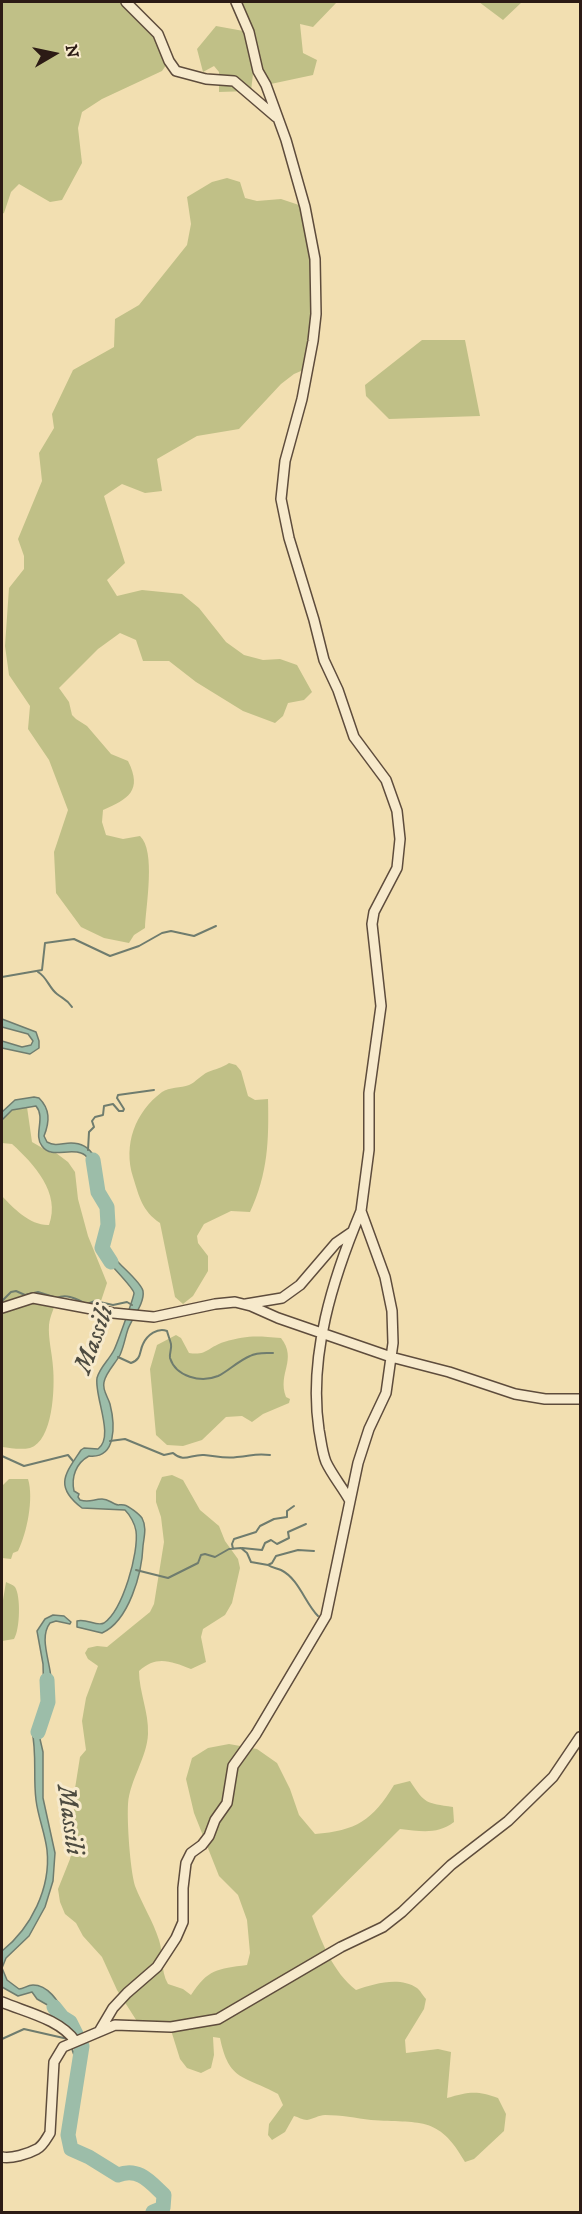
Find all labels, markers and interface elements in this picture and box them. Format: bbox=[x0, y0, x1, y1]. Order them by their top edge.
north arrow bbox=[24, 24, 84, 84]
text: N bbox=[61, 43, 83, 59]
water label: Massili bbox=[69, 1302, 123, 1378]
water label: Massili bbox=[48, 1783, 88, 1857]

